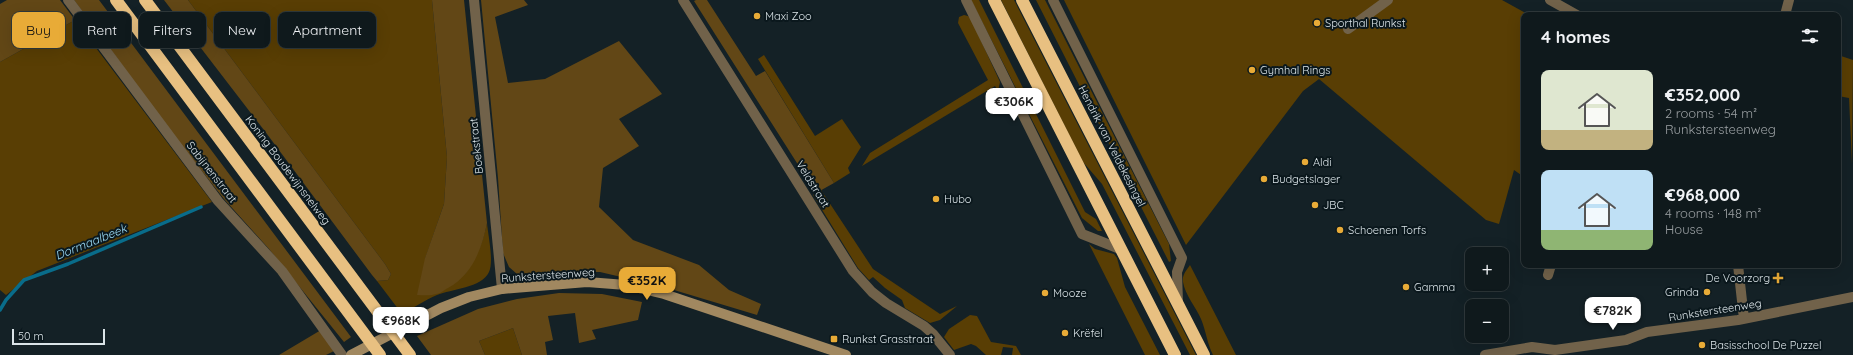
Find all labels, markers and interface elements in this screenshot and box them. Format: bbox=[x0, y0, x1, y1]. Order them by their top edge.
place label: Maxi Zoo bbox=[765, 9, 812, 23]
marker: Maxi Zoo bbox=[752, 11, 762, 21]
chip: Buy bbox=[12, 12, 65, 48]
chip: Rent bbox=[73, 12, 131, 48]
chip: Filters bbox=[139, 12, 206, 48]
chip: New bbox=[214, 12, 270, 48]
chip: Apartment bbox=[278, 12, 376, 48]
place label: Sporthal Runkst bbox=[1325, 16, 1406, 30]
marker: Sporthal Runkst bbox=[1312, 18, 1322, 28]
icon: filters bbox=[1799, 25, 1821, 47]
text: 4 homes bbox=[1541, 26, 1610, 47]
place label: Gymhal Rings bbox=[1260, 63, 1330, 77]
marker: Gymhal Rings bbox=[1247, 65, 1257, 75]
street label: Hendrik van Veldekesingel bbox=[1075, 83, 1149, 209]
text: €352,000 bbox=[1665, 84, 1740, 105]
icon: home bbox=[1573, 86, 1621, 134]
pin: €306K bbox=[986, 88, 1042, 122]
text: €306K bbox=[995, 93, 1033, 109]
text: 2 rooms · 54 m² bbox=[1665, 105, 1757, 121]
street label: Koning Boudewijnsnelweg bbox=[242, 113, 334, 227]
street label: Boekstraat bbox=[466, 117, 486, 175]
text: Runkstersteenweg bbox=[1665, 121, 1776, 137]
street label: Sabijnenstraat bbox=[184, 139, 240, 206]
place label: Aldi bbox=[1313, 155, 1332, 169]
marker: Aldi bbox=[1300, 157, 1310, 167]
street label: Veldstraat bbox=[793, 158, 833, 210]
place label: Budgetslager bbox=[1272, 172, 1341, 186]
marker: Budgetslager bbox=[1259, 174, 1269, 184]
text: €968,000 bbox=[1665, 184, 1740, 205]
icon: home bbox=[1573, 186, 1621, 234]
place label: Hubo bbox=[944, 192, 972, 206]
marker: Hubo bbox=[931, 194, 941, 204]
place label: JBC bbox=[1323, 198, 1344, 212]
marker: JBC bbox=[1310, 200, 1320, 210]
text: 4 rooms · 148 m² bbox=[1665, 205, 1761, 221]
water label: Dormaalbeek bbox=[53, 220, 130, 263]
text: House bbox=[1665, 221, 1703, 237]
place label: Schoenen Torfs bbox=[1348, 223, 1426, 237]
marker: Schoenen Torfs bbox=[1335, 225, 1345, 235]
map controls bbox=[1465, 247, 1509, 343]
button: + bbox=[1465, 247, 1509, 291]
street label: Runkstersteenweg bbox=[501, 265, 595, 285]
pin: €352K bbox=[619, 267, 675, 301]
place label: De Voorzorg bbox=[1705, 271, 1770, 285]
text: €352K bbox=[628, 272, 666, 288]
marker: De Voorzorg bbox=[1773, 273, 1783, 283]
place label: Gamma bbox=[1414, 280, 1455, 294]
marker: Gamma bbox=[1401, 282, 1411, 292]
place label: Grinda bbox=[1665, 285, 1699, 299]
place label: Mooze bbox=[1053, 286, 1087, 300]
marker: Grinda bbox=[1702, 287, 1712, 297]
marker: Mooze bbox=[1040, 288, 1050, 298]
street label: Runkstersteenweg bbox=[1668, 296, 1762, 324]
pin: €782K bbox=[1585, 297, 1641, 331]
button: − bbox=[1465, 299, 1509, 343]
text: €782K bbox=[1594, 302, 1632, 318]
pin: €968K bbox=[373, 307, 429, 341]
text: €968K bbox=[382, 312, 420, 328]
place label: Krëfel bbox=[1073, 326, 1103, 340]
scale bar bbox=[12, 327, 105, 346]
marker: Krëfel bbox=[1060, 328, 1070, 338]
text: 50 m bbox=[18, 329, 44, 343]
place label: Runkst Grasstraat bbox=[842, 332, 934, 346]
marker: Runkst Grasstraat bbox=[829, 334, 839, 344]
place label: Basisschool De Puzzel bbox=[1710, 338, 1822, 352]
marker: Basisschool De Puzzel bbox=[1697, 340, 1707, 350]

